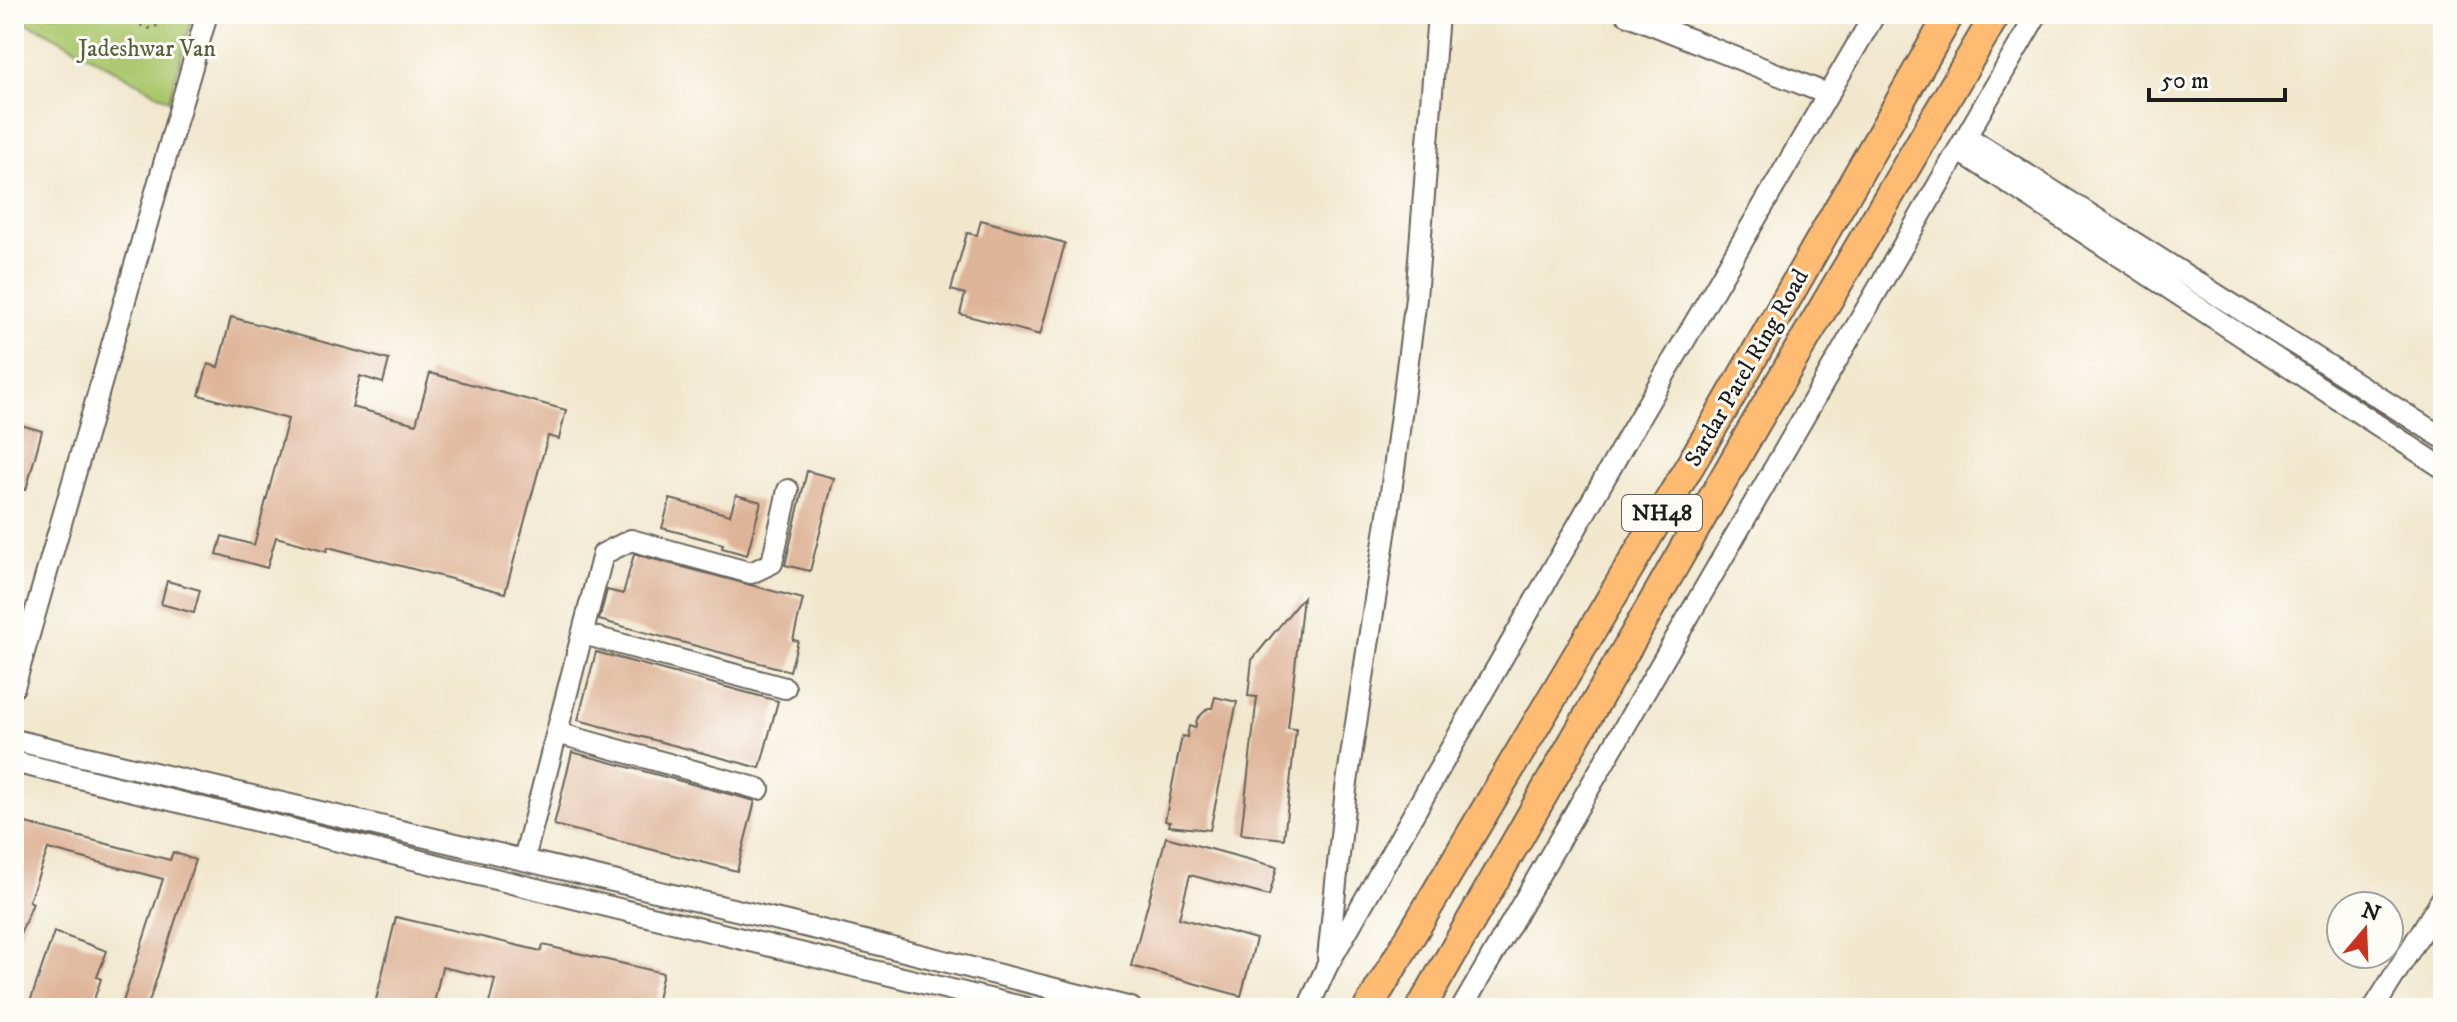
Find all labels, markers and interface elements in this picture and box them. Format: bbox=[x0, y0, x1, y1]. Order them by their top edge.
park label: Jadeshwar Van bbox=[76, 34, 216, 64]
scale bar bbox=[2149, 52, 2285, 102]
text: 50 m bbox=[2161, 66, 2209, 96]
street label: Sardar Patel Ring Road bbox=[1678, 264, 1816, 472]
road number: NH48 bbox=[1622, 495, 1702, 531]
north arrow bbox=[2325, 890, 2405, 970]
text: N bbox=[2358, 897, 2384, 928]

